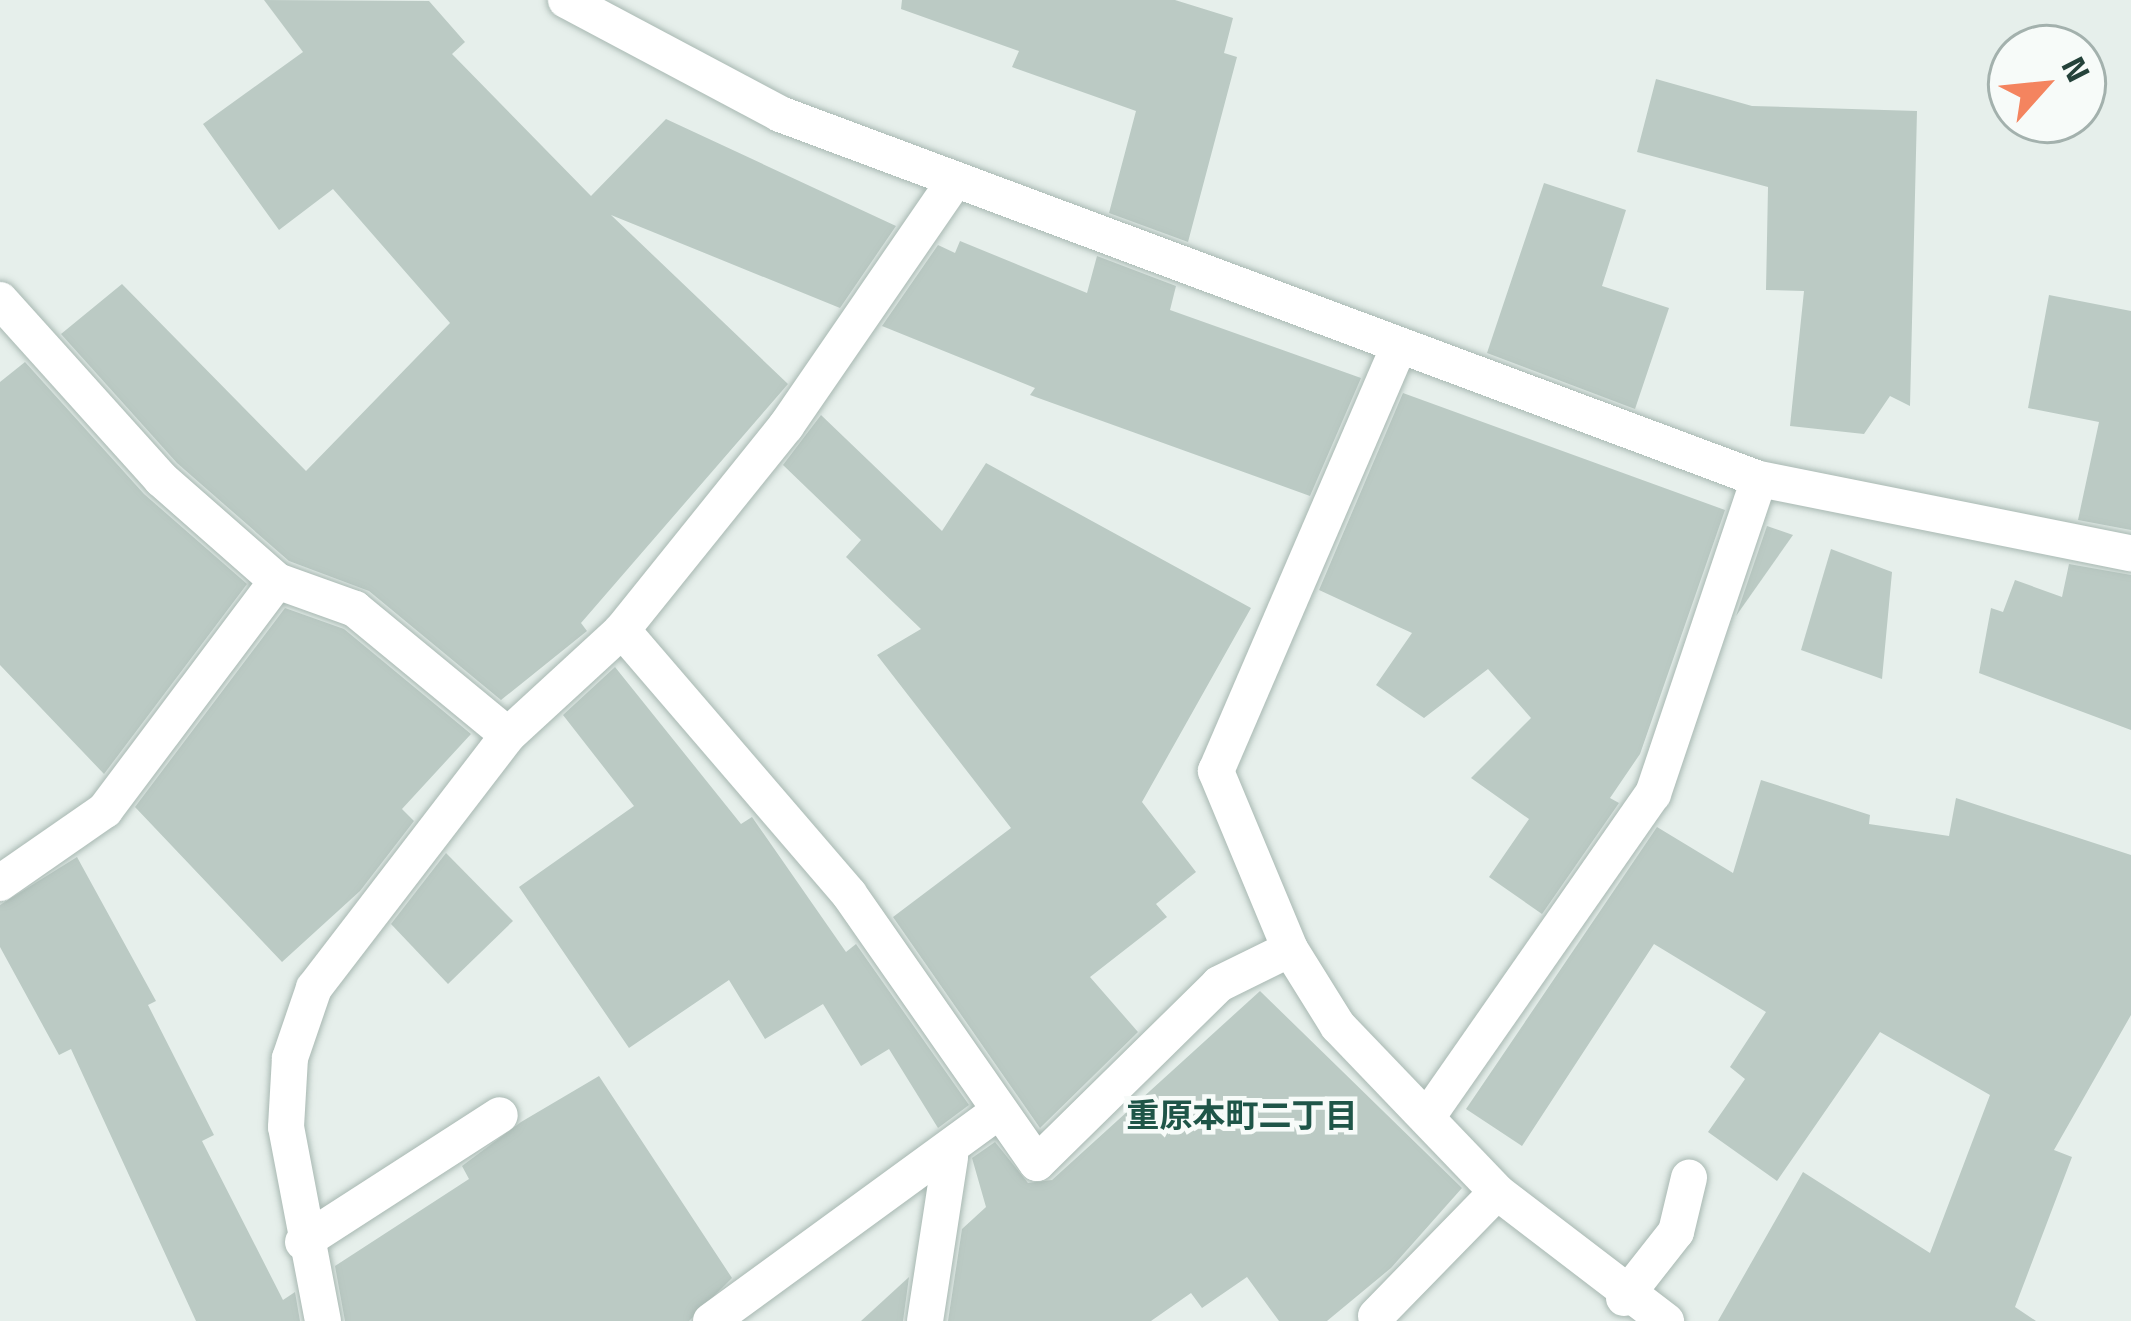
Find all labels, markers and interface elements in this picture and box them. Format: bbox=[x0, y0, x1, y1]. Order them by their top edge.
north arrow bbox=[1987, 24, 2107, 144]
text: N bbox=[2049, 47, 2104, 91]
district label: 重原本町二丁目 bbox=[1127, 1096, 1357, 1136]

